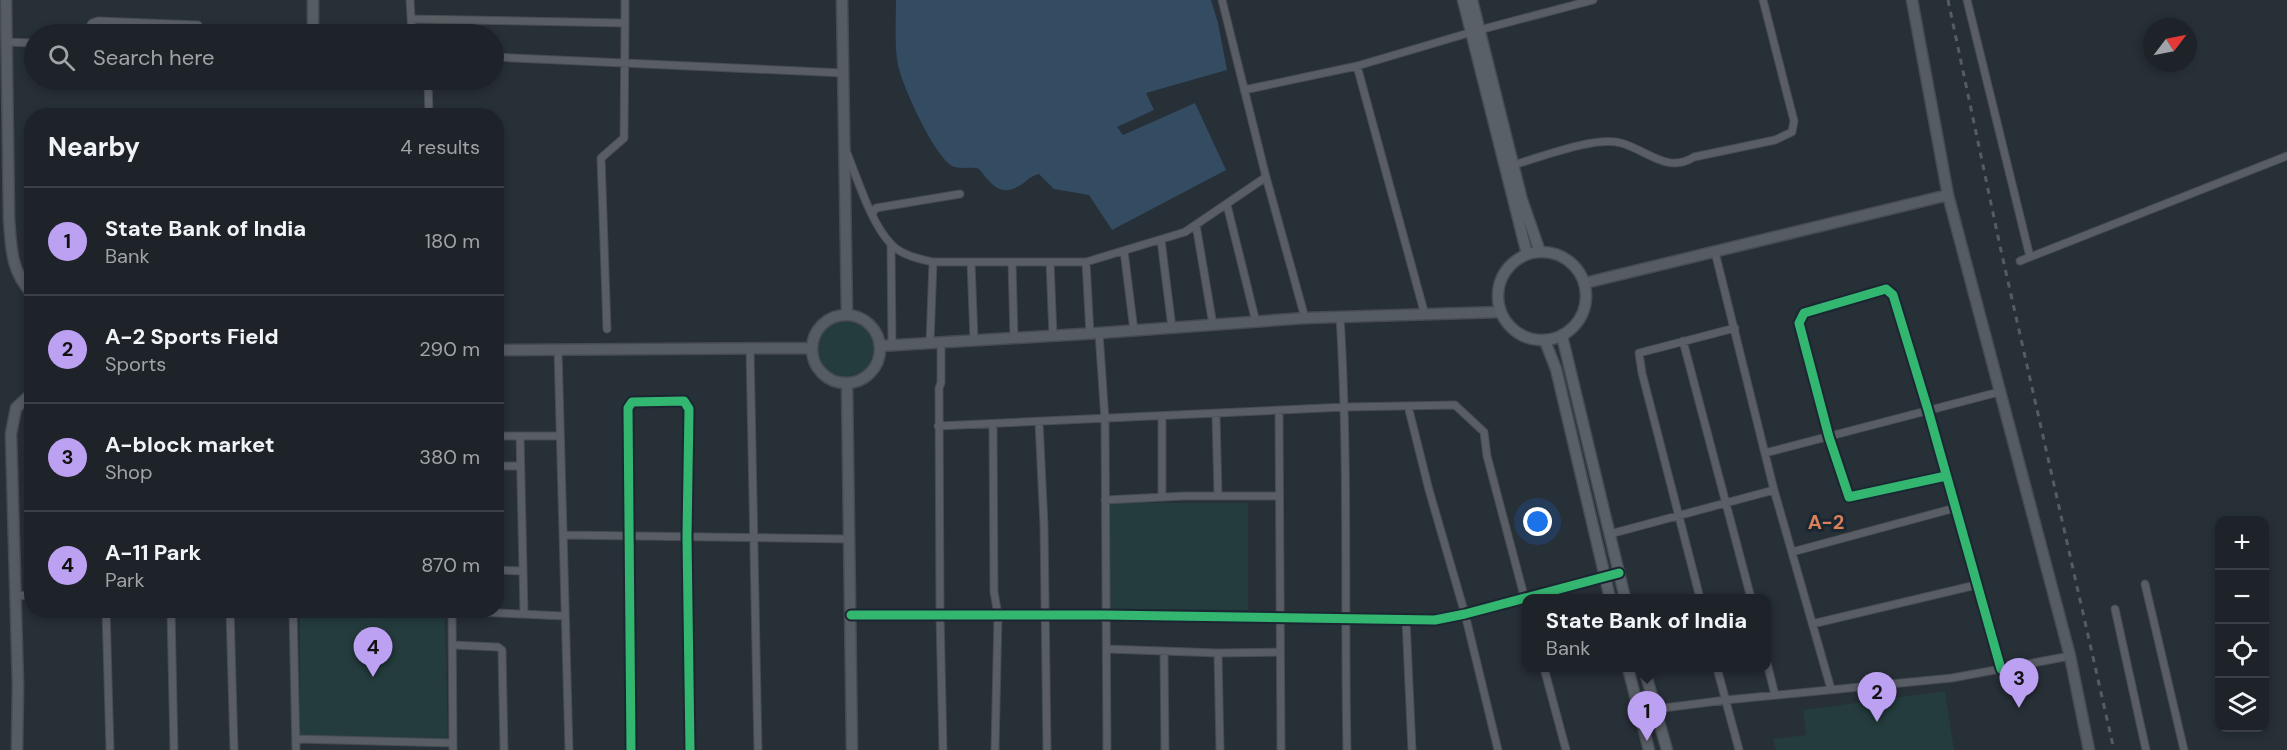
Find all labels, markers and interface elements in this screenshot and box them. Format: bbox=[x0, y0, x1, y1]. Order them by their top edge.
north arrow bbox=[2143, 18, 2197, 72]
search box bbox=[24, 24, 504, 90]
icon: search bbox=[45, 41, 78, 74]
text: Search here bbox=[93, 43, 214, 72]
text: Nearby bbox=[48, 130, 140, 164]
text: 4 results bbox=[400, 134, 480, 160]
text: State Bank of India bbox=[105, 214, 306, 243]
text: 1 bbox=[64, 228, 71, 254]
text: 180 m bbox=[425, 228, 480, 254]
text: Bank bbox=[105, 243, 150, 269]
text: A-2 Sports Field bbox=[105, 322, 279, 351]
text: 2 bbox=[62, 336, 73, 362]
text: 290 m bbox=[419, 336, 480, 362]
text: Sports bbox=[105, 351, 166, 377]
text: A-block market bbox=[105, 430, 275, 459]
text: 3 bbox=[61, 444, 74, 470]
text: 380 m bbox=[419, 444, 480, 470]
text: Shop bbox=[105, 459, 152, 485]
your location bbox=[1523, 507, 1552, 536]
district label: A-2 bbox=[1808, 509, 1844, 535]
map controls bbox=[2215, 516, 2269, 732]
button: + bbox=[2215, 516, 2269, 570]
text: A-11 Park bbox=[105, 538, 201, 567]
text: 4 bbox=[61, 552, 74, 578]
text: 870 m bbox=[421, 552, 480, 578]
text: Park bbox=[105, 567, 145, 593]
button: − bbox=[2215, 570, 2269, 624]
popup bbox=[1522, 594, 1771, 672]
text: State Bank of India bbox=[1546, 606, 1747, 635]
button: locate bbox=[2215, 624, 2269, 678]
pin: 4 bbox=[354, 628, 392, 677]
text: Bank bbox=[1546, 635, 1590, 661]
pin: 3 bbox=[2000, 658, 2038, 708]
pin: 2 bbox=[1858, 672, 1896, 722]
button: layers bbox=[2215, 678, 2269, 732]
pin: 1 bbox=[1628, 692, 1666, 741]

